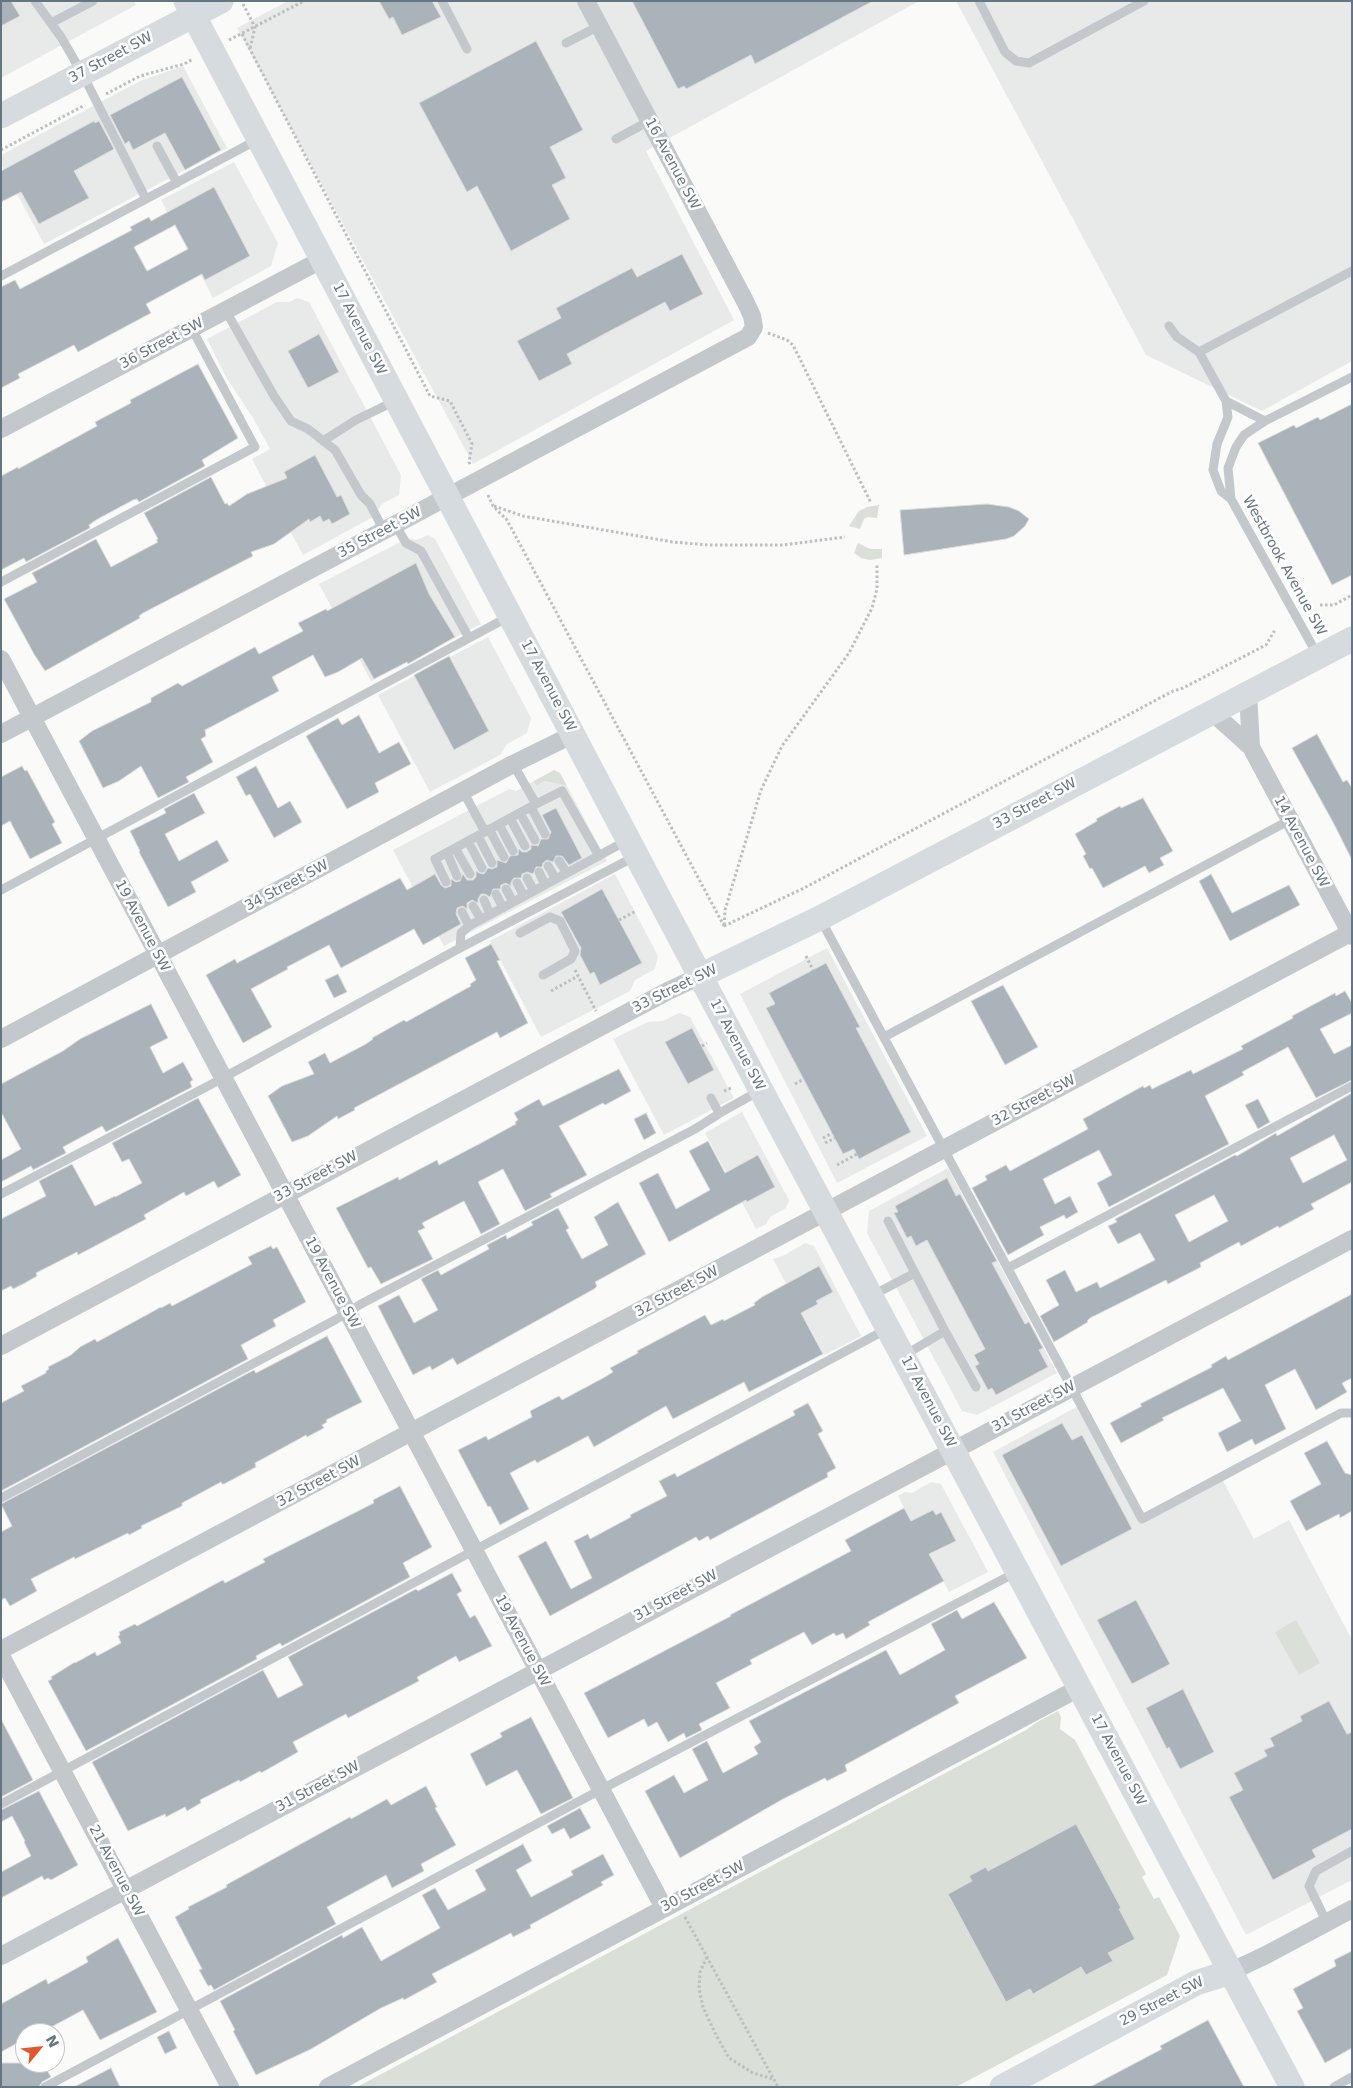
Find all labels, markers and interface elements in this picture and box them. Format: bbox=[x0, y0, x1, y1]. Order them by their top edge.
street label: 37 Street SW bbox=[66, 29, 156, 87]
street label: 16 Avenue SW bbox=[641, 115, 703, 213]
street label: 17 Avenue SW bbox=[328, 280, 390, 378]
street label: 36 Street SW bbox=[117, 315, 207, 373]
street label: Westbrook Avenue SW bbox=[1238, 493, 1330, 639]
street label: 35 Street SW bbox=[335, 504, 425, 562]
street label: 17 Avenue SW bbox=[517, 637, 579, 735]
street label: 33 Street SW bbox=[990, 775, 1080, 833]
street label: 14 Avenue SW bbox=[1270, 793, 1332, 891]
street label: 34 Street SW bbox=[242, 857, 332, 915]
street label: 19 Avenue SW bbox=[111, 877, 173, 975]
street label: 33 Street SW bbox=[630, 961, 720, 1017]
street label: 17 Avenue SW bbox=[706, 996, 768, 1094]
street label: 32 Street SW bbox=[989, 1072, 1079, 1130]
street label: 33 Street SW bbox=[271, 1148, 361, 1206]
street label: 19 Avenue SW bbox=[301, 1234, 363, 1332]
street label: 32 Street SW bbox=[632, 1263, 722, 1321]
street label: 17 Avenue SW bbox=[897, 1353, 959, 1451]
street label: 31 Street SW bbox=[989, 1378, 1079, 1436]
street label: 32 Street SW bbox=[274, 1453, 364, 1511]
street label: 31 Street SW bbox=[631, 1567, 721, 1625]
street label: 19 Avenue SW bbox=[491, 1592, 553, 1690]
street label: 17 Avenue SW bbox=[1087, 1711, 1149, 1809]
street label: 31 Street SW bbox=[273, 1758, 363, 1816]
street label: 21 Avenue SW bbox=[85, 1822, 147, 1920]
street label: 30 Street SW bbox=[658, 1858, 748, 1916]
street label: 29 Street SW bbox=[1117, 1974, 1207, 2030]
north arrow bbox=[15, 2023, 65, 2073]
text: N bbox=[43, 2032, 62, 2050]

